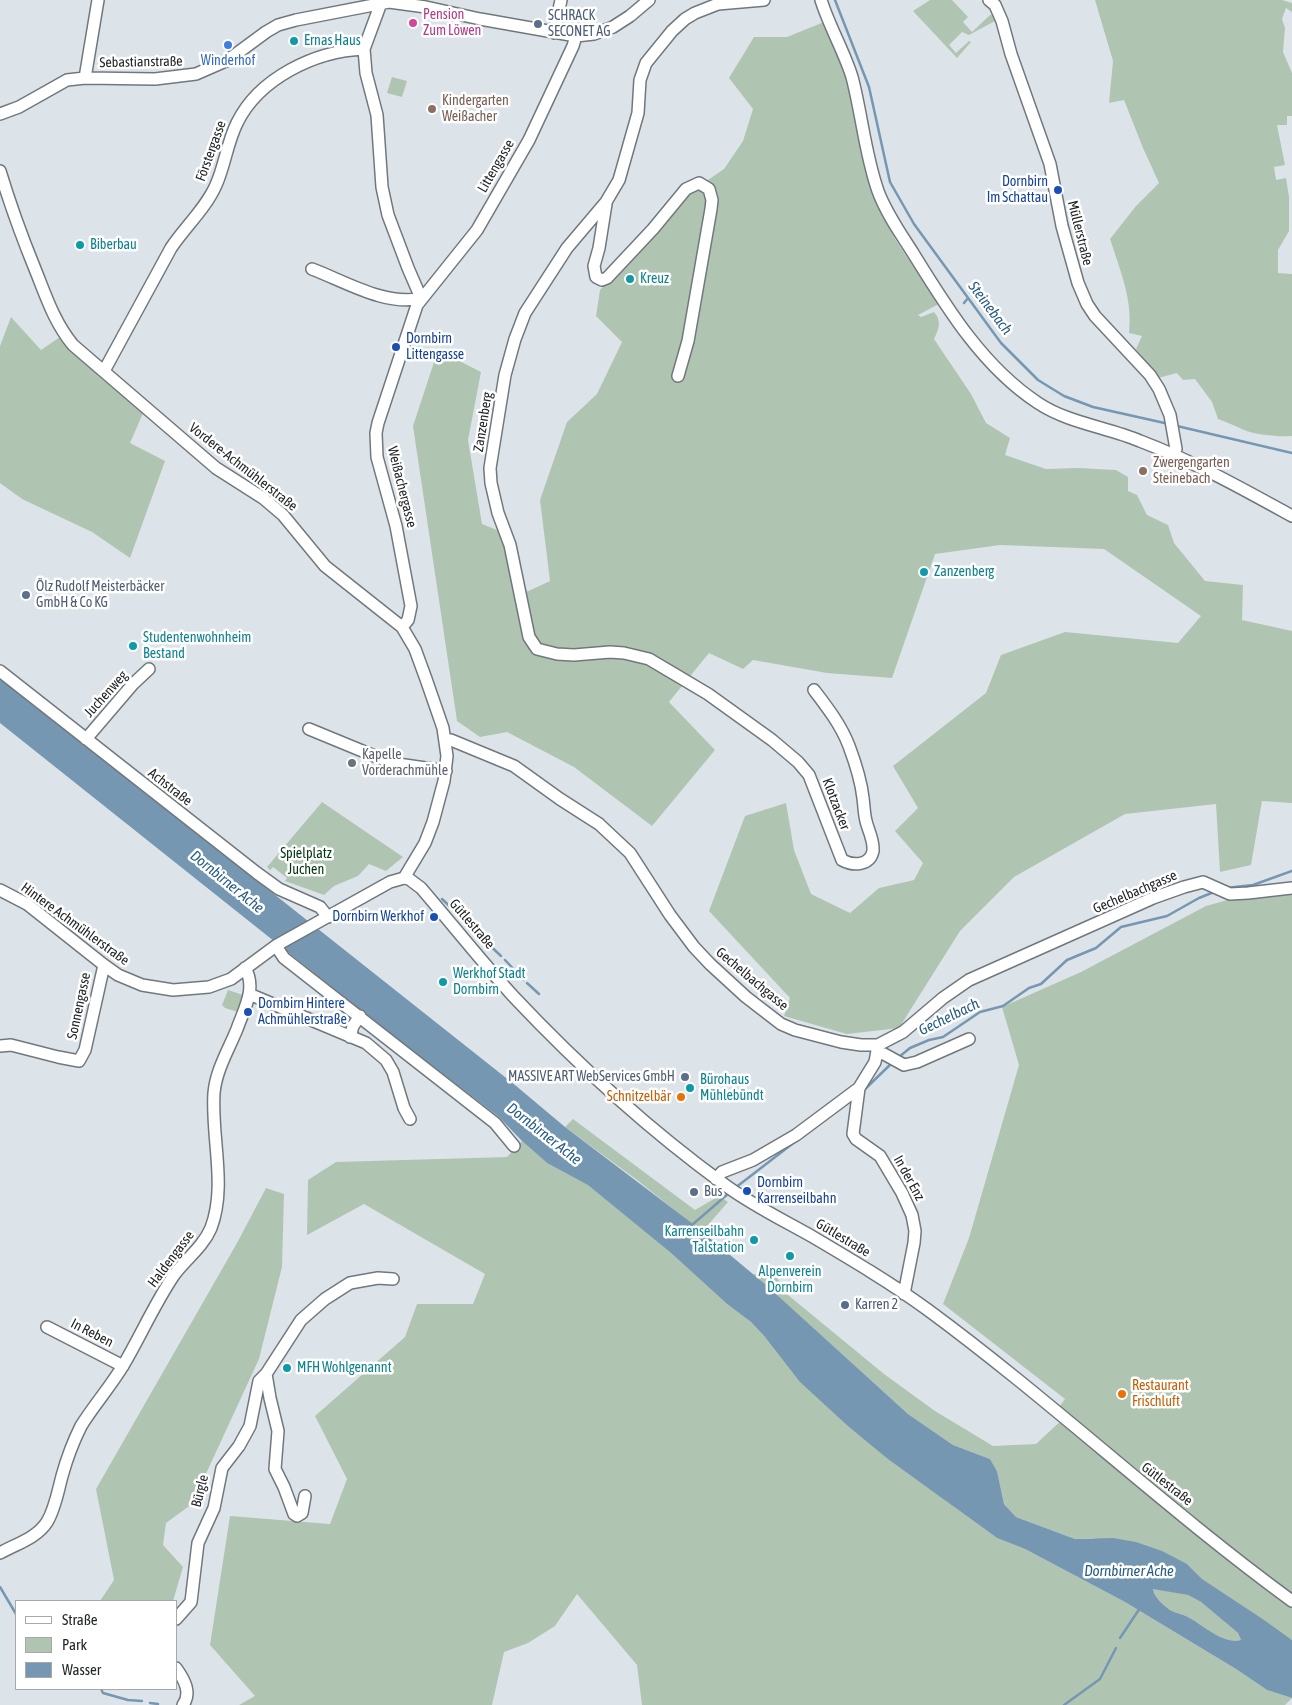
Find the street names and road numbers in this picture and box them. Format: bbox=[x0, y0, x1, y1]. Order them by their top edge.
street label: Sebastianstraße bbox=[99, 53, 183, 71]
street label: Förstergasse bbox=[192, 118, 230, 184]
street label: Littengasse bbox=[474, 137, 518, 195]
street label: Müllerstraße bbox=[1064, 199, 1096, 267]
street label: Zanzenberg bbox=[470, 391, 496, 453]
street label: Vordere-Achmühlerstraße bbox=[185, 419, 301, 515]
street label: Weißachergasse bbox=[384, 445, 420, 529]
street label: Juchenweg bbox=[81, 667, 131, 721]
street label: Achstraße bbox=[145, 765, 195, 809]
street label: Klotzacker bbox=[818, 776, 854, 832]
street label: Gechelbachgasse bbox=[1091, 867, 1179, 917]
street label: Hintere Achmühlerstraße bbox=[18, 879, 132, 969]
street label: Gütlestraße bbox=[446, 896, 498, 952]
street label: Gechelbachgasse bbox=[712, 944, 792, 1014]
street label: Sonnengasse bbox=[64, 971, 94, 1041]
street label: In der Enz bbox=[890, 1152, 928, 1204]
street label: Gütlestraße bbox=[813, 1215, 873, 1261]
street label: Haldengasse bbox=[144, 1227, 198, 1291]
street label: In Reben bbox=[68, 1315, 116, 1351]
street label: Gütlestraße bbox=[1138, 1459, 1196, 1509]
street label: Bürgle bbox=[188, 1473, 212, 1509]

